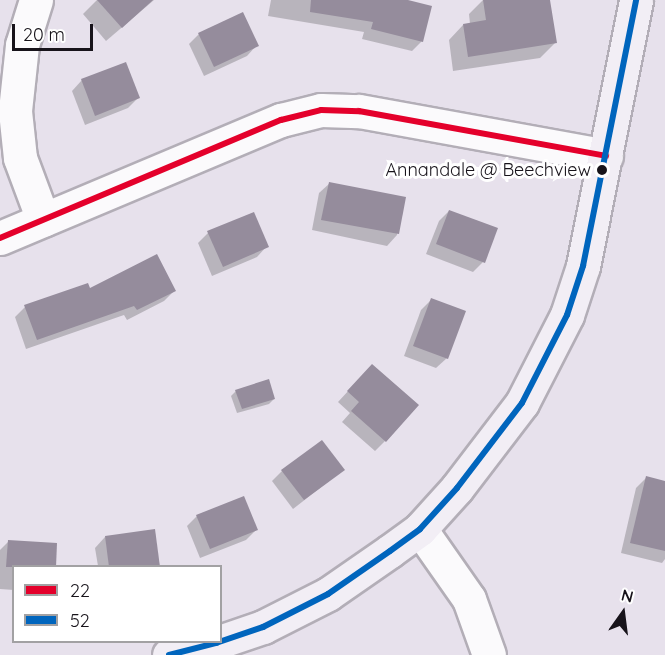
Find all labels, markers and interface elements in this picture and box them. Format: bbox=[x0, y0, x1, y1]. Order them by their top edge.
scale bar bbox=[15, 12, 96, 50]
text: 20 m bbox=[23, 23, 65, 46]
place label: Annandale @ Beechview bbox=[385, 159, 591, 181]
marker: Annandale @ Beechview bbox=[596, 164, 608, 176]
legend bbox=[12, 565, 222, 643]
text: 22 bbox=[70, 579, 90, 602]
north arrow bbox=[593, 583, 653, 643]
text: N bbox=[619, 584, 635, 607]
text: 52 bbox=[70, 609, 90, 632]

